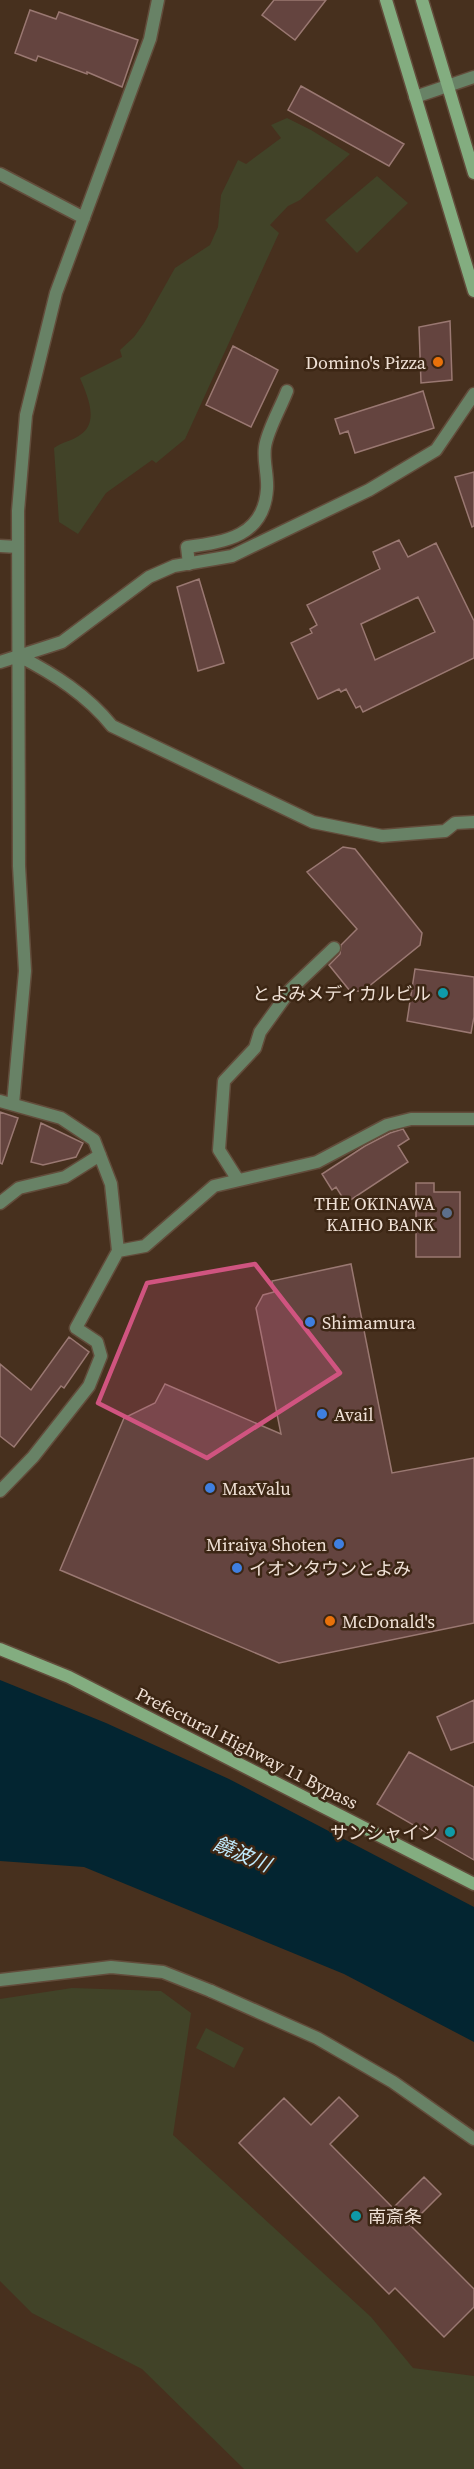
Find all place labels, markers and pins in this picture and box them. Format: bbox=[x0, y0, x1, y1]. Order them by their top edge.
place label: Domino's Pizza bbox=[305, 350, 427, 375]
marker: Domino's Pizza bbox=[431, 355, 445, 369]
place label: とよみメディカルビル bbox=[252, 981, 431, 1006]
marker: とよみメディカルビル bbox=[436, 986, 450, 1000]
place label: THE OKINAWA KAIHO BANK bbox=[314, 1191, 435, 1237]
marker: THE OKINAWA KAIHO BANK bbox=[440, 1206, 454, 1220]
place label: Shimamura bbox=[322, 1310, 417, 1335]
marker: Shimamura bbox=[303, 1315, 317, 1329]
place label: Avail bbox=[334, 1402, 374, 1427]
marker: Avail bbox=[315, 1407, 329, 1421]
place label: MaxValu bbox=[222, 1476, 291, 1501]
marker: MaxValu bbox=[203, 1481, 217, 1495]
place label: Miraiya Shoten bbox=[206, 1532, 327, 1557]
marker: Miraiya Shoten bbox=[332, 1537, 346, 1551]
place label: イオンタウンとよみ bbox=[249, 1556, 411, 1581]
marker: イオンタウンとよみ bbox=[230, 1561, 244, 1575]
place label: McDonald's bbox=[342, 1609, 435, 1634]
marker: McDonald's bbox=[323, 1614, 337, 1628]
place label: サンシャイン bbox=[330, 1820, 438, 1845]
marker: サンシャイン bbox=[443, 1825, 457, 1839]
place label: 南斎条 bbox=[368, 2204, 422, 2229]
marker: 南斎条 bbox=[349, 2209, 363, 2223]

